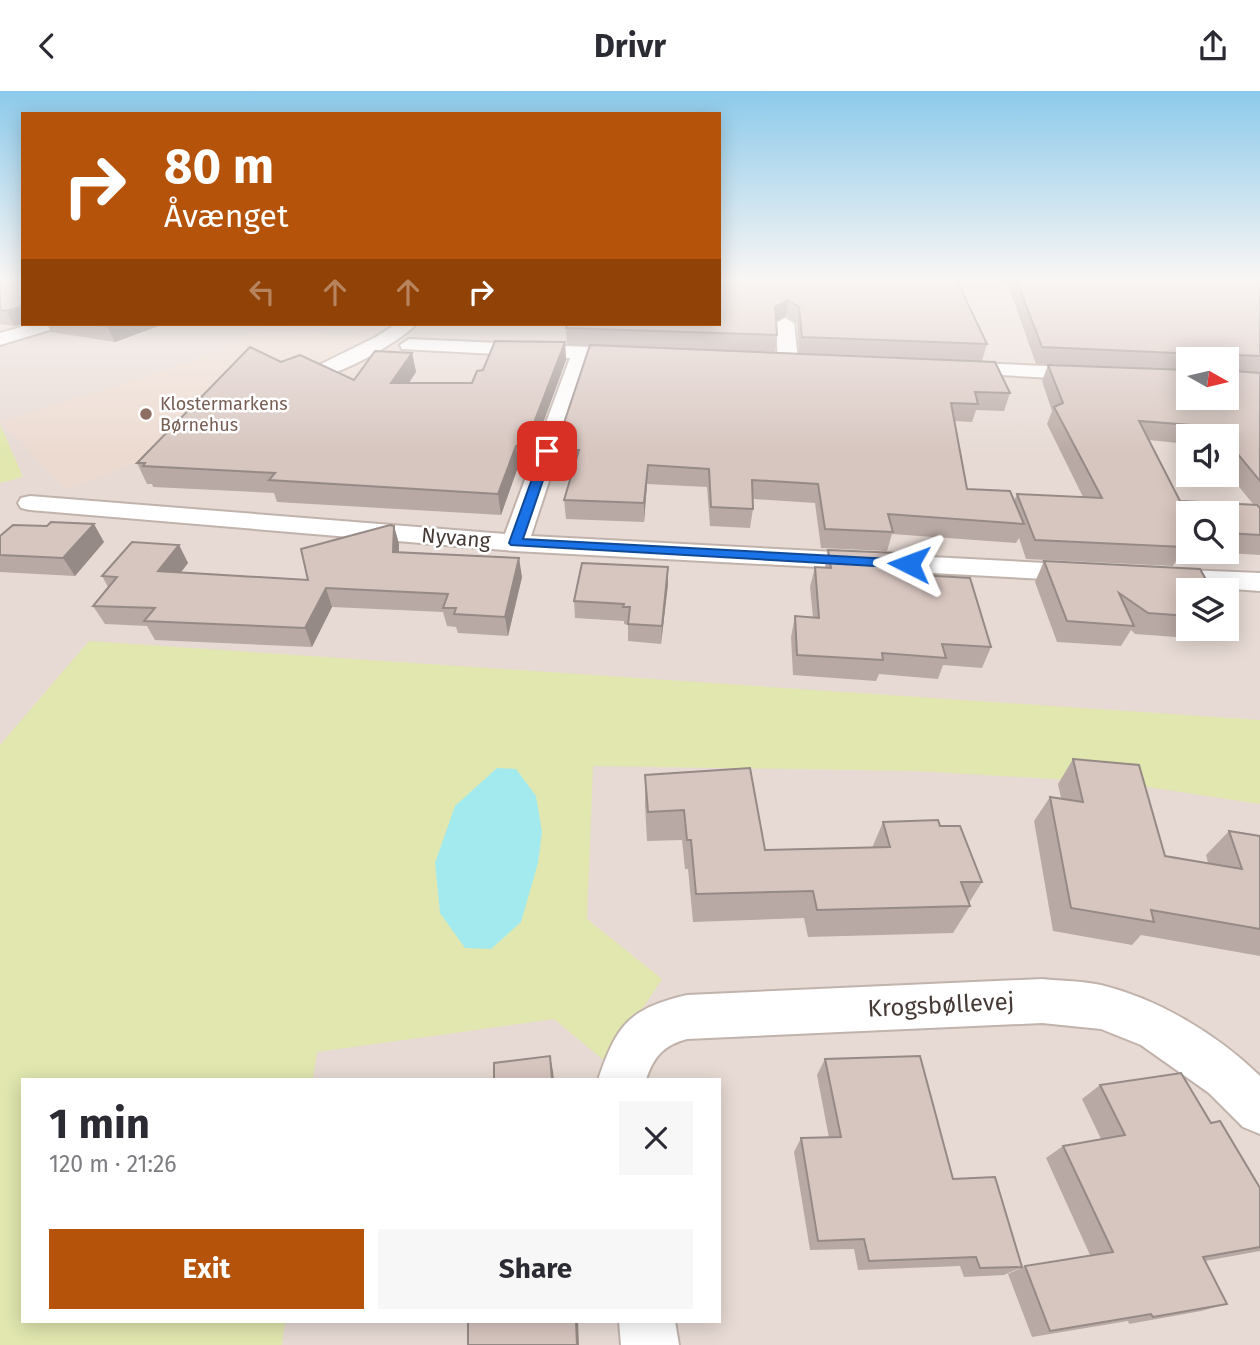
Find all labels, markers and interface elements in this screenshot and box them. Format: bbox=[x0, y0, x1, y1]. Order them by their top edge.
icon: back bbox=[28, 27, 66, 65]
text: Drivr bbox=[594, 27, 666, 65]
icon: share bbox=[1194, 27, 1232, 65]
text: 80 m bbox=[164, 137, 274, 196]
icon: right bbox=[49, 140, 140, 231]
text: Åvænget bbox=[164, 197, 289, 235]
icon: left bbox=[243, 273, 281, 311]
icon: ahead bbox=[316, 273, 354, 311]
icon: ahead bbox=[389, 273, 427, 311]
icon: right bbox=[462, 273, 500, 311]
north arrow bbox=[1176, 347, 1239, 409]
map controls bbox=[1176, 347, 1239, 641]
place label: Klostermarkens Børnehus bbox=[160, 393, 288, 436]
marker: Klostermarkens Børnehus bbox=[138, 406, 154, 422]
pin bbox=[517, 421, 577, 481]
button: sound bbox=[1176, 424, 1239, 487]
icon: arrive bbox=[528, 432, 566, 470]
button: search bbox=[1176, 501, 1239, 564]
street label: Nyvang bbox=[420, 522, 492, 554]
position arrow bbox=[872, 527, 946, 601]
button: layers bbox=[1176, 578, 1239, 641]
street label: Krogsbøllevej bbox=[867, 987, 1015, 1023]
text: 1 min bbox=[49, 1099, 150, 1149]
button: close bbox=[619, 1101, 693, 1175]
text: 120 m · 21:26 bbox=[49, 1150, 177, 1178]
button: Exit bbox=[49, 1229, 364, 1309]
button: Share bbox=[378, 1229, 693, 1309]

